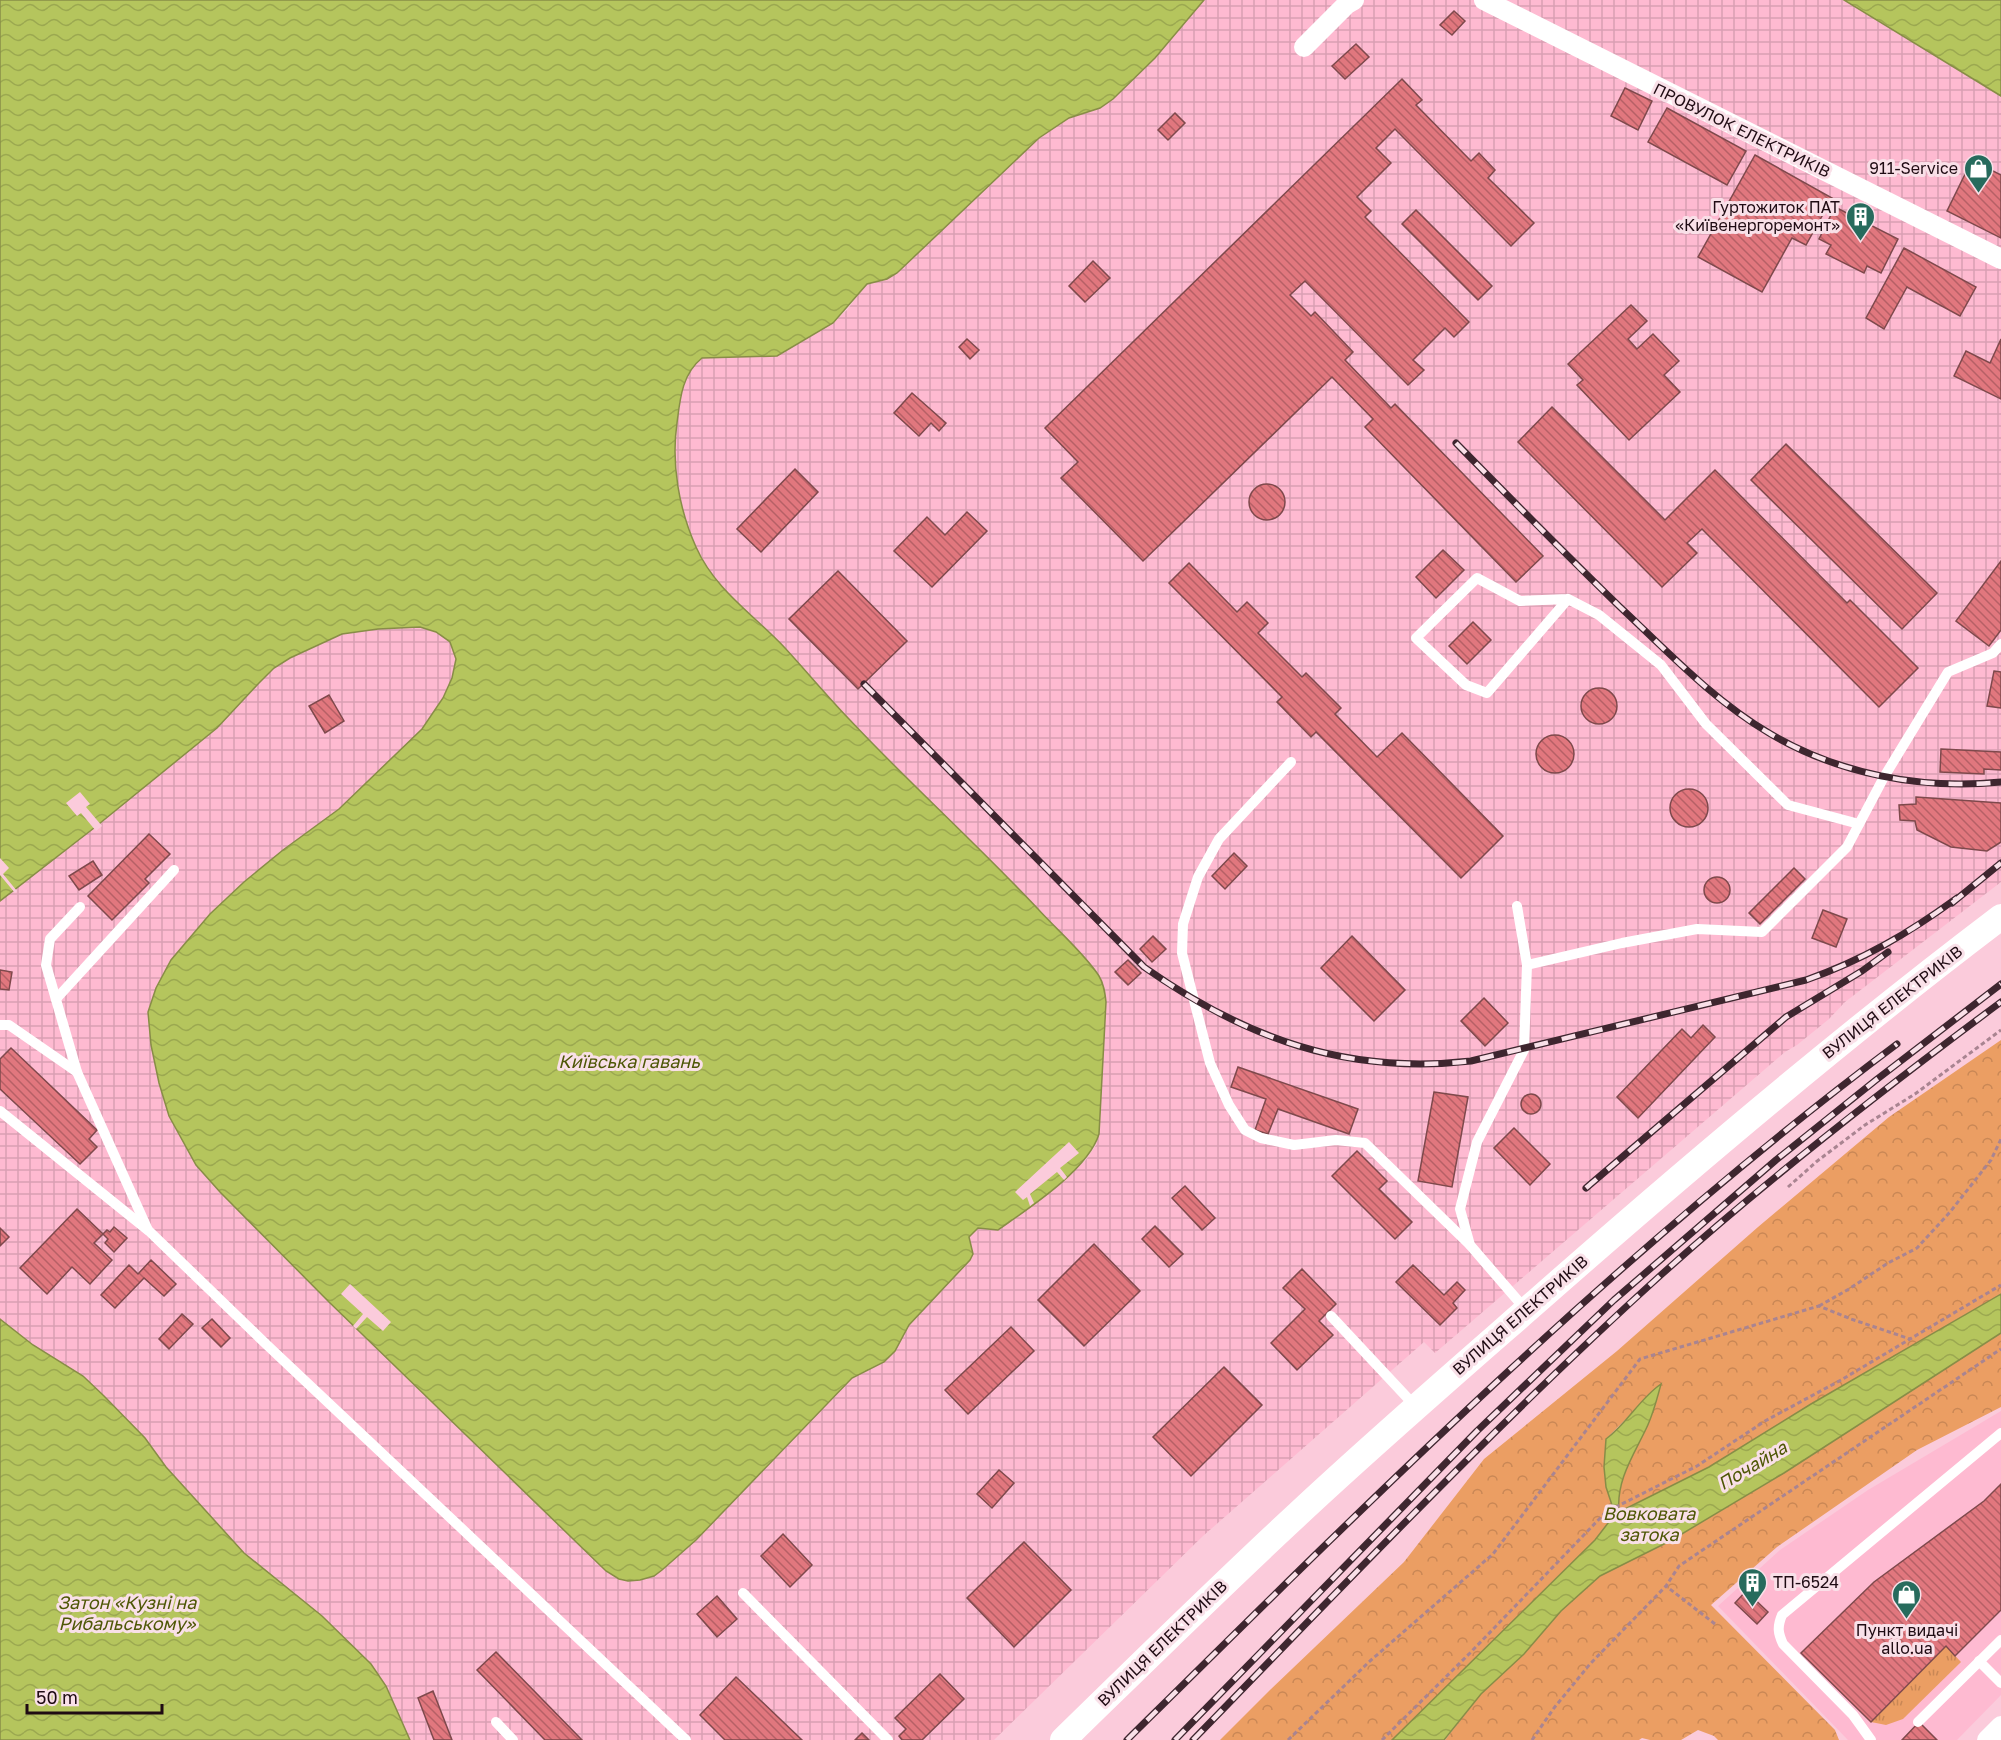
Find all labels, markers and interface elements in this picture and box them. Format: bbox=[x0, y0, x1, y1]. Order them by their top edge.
street label: ПРОВУЛОК ЕЛЕКТРИКІВ bbox=[1650, 78, 1834, 182]
shop icon: 911-Service bbox=[1963, 152, 1995, 194]
place label: 911-Service bbox=[1869, 158, 1958, 178]
place label: Гуртожиток ПАТ «Київенергоремонт» bbox=[1675, 197, 1840, 235]
building icon: Гуртожиток ПАТ «Київенергоремонт» bbox=[1845, 200, 1877, 242]
street label: ВУЛИЦЯ ЕЛЕКТРИКІВ bbox=[1818, 941, 1966, 1063]
water label: Київська гавань bbox=[558, 1050, 700, 1072]
street label: ВУЛИЦЯ ЕЛЕКТРИКІВ bbox=[1448, 1251, 1592, 1379]
water label: Почайна bbox=[1714, 1435, 1791, 1494]
water label: Вовковата затока bbox=[1603, 1502, 1696, 1545]
building icon: ТП-6524 bbox=[1736, 1566, 1768, 1608]
place label: ТП-6524 bbox=[1773, 1572, 1839, 1592]
street label: ВУЛИЦЯ ЕЛЕКТРИКІВ bbox=[1093, 1576, 1231, 1710]
shop icon: Пункт видачі allo.ua bbox=[1891, 1578, 1923, 1620]
water label: Затон «Кузні на Рибальському» bbox=[58, 1591, 197, 1634]
place label: Пункт видачі allo.ua bbox=[1856, 1620, 1958, 1658]
scale bar bbox=[27, 1677, 162, 1715]
text: 50 m bbox=[36, 1686, 78, 1708]

